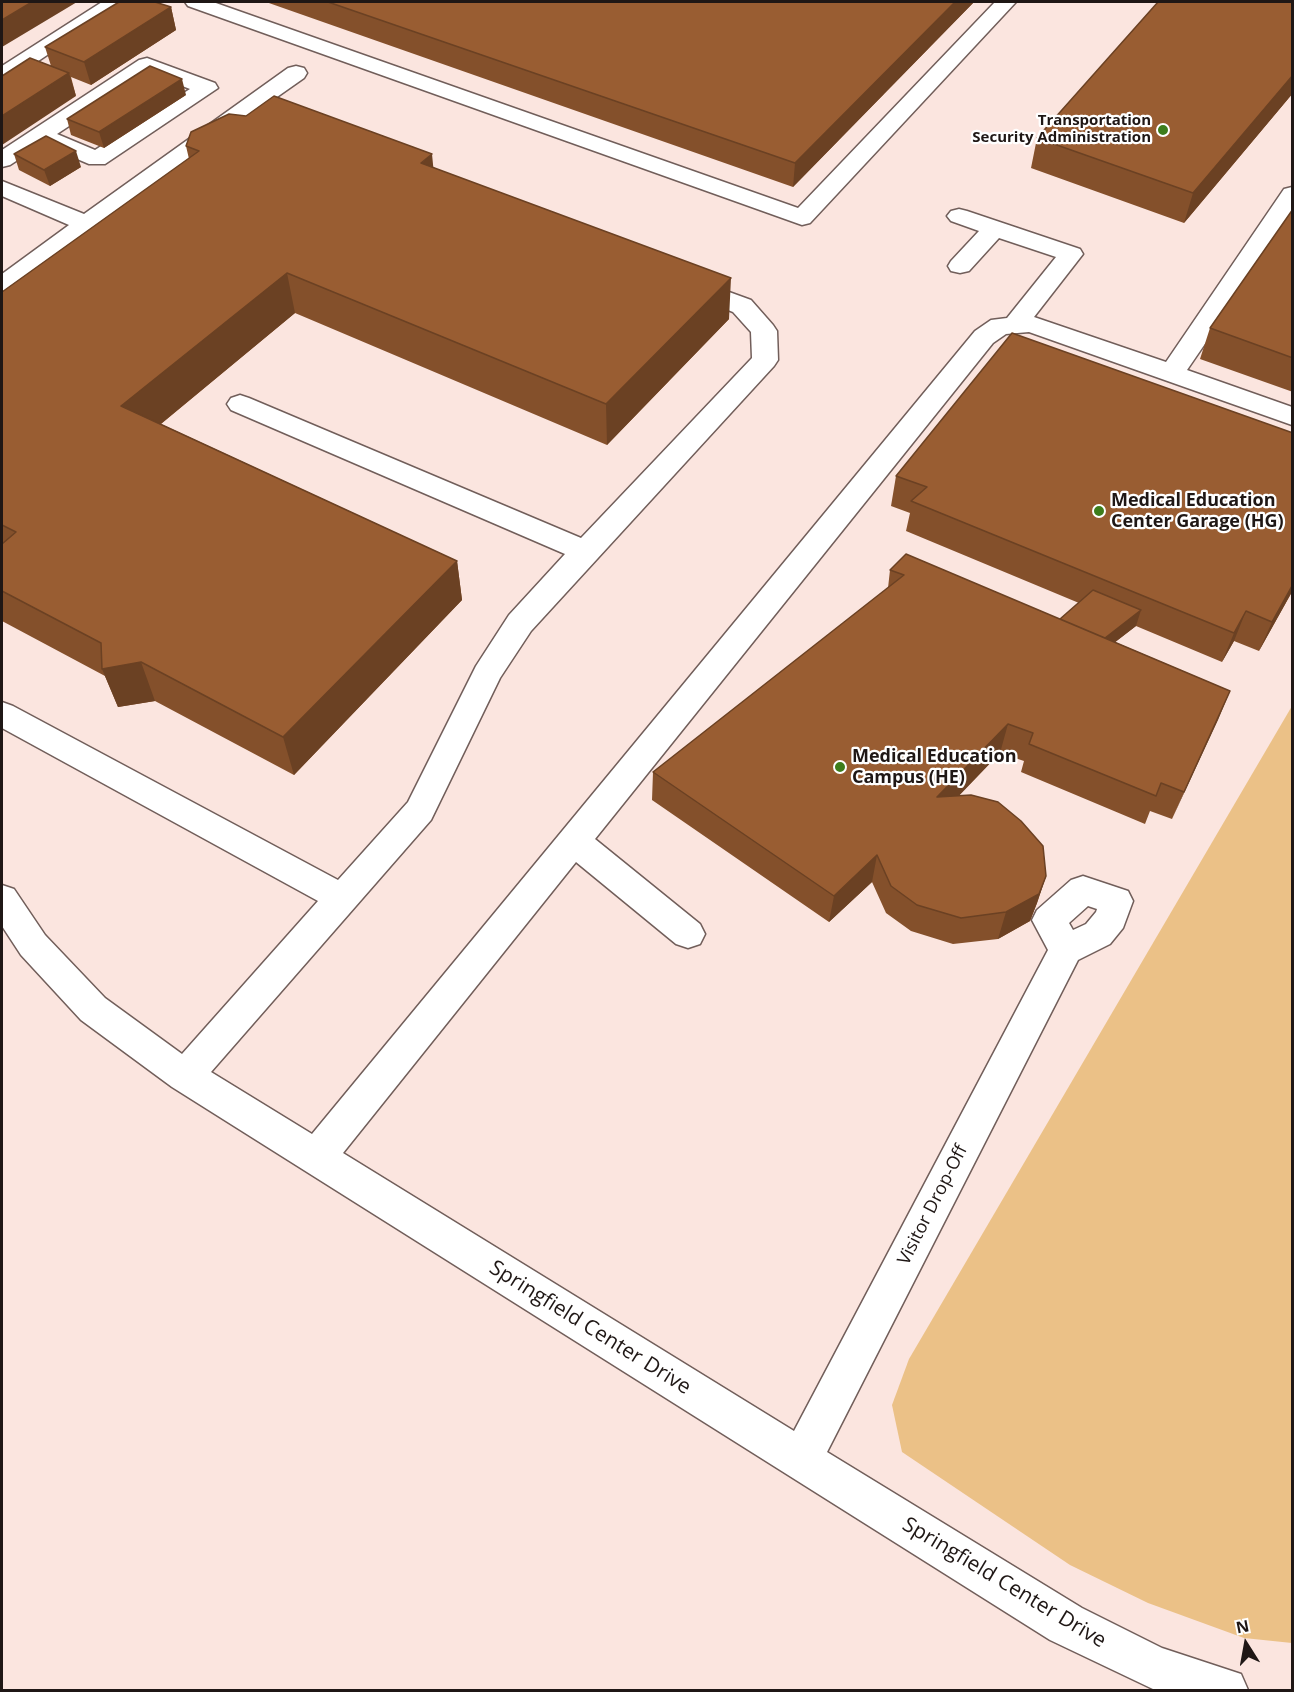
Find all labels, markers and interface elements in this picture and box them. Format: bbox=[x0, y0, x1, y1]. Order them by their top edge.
place label: Transportation Security Administration bbox=[972, 112, 1151, 147]
marker: Transportation Security Administration bbox=[1156, 123, 1170, 137]
place label: Medical Education Center Garage (HG) bbox=[1111, 490, 1284, 532]
marker: Medical Education Center Garage (HG) bbox=[1092, 504, 1106, 518]
place label: Medical Education Campus (HE) bbox=[852, 746, 1016, 789]
marker: Medical Education Campus (HE) bbox=[833, 760, 847, 774]
street label: Visitor Drop-Off bbox=[893, 1141, 973, 1269]
street label: Springfield Center Drive bbox=[485, 1256, 695, 1400]
street label: Springfield Center Drive bbox=[898, 1512, 1110, 1654]
north arrow bbox=[1216, 1614, 1276, 1674]
text: N bbox=[1234, 1614, 1251, 1638]

